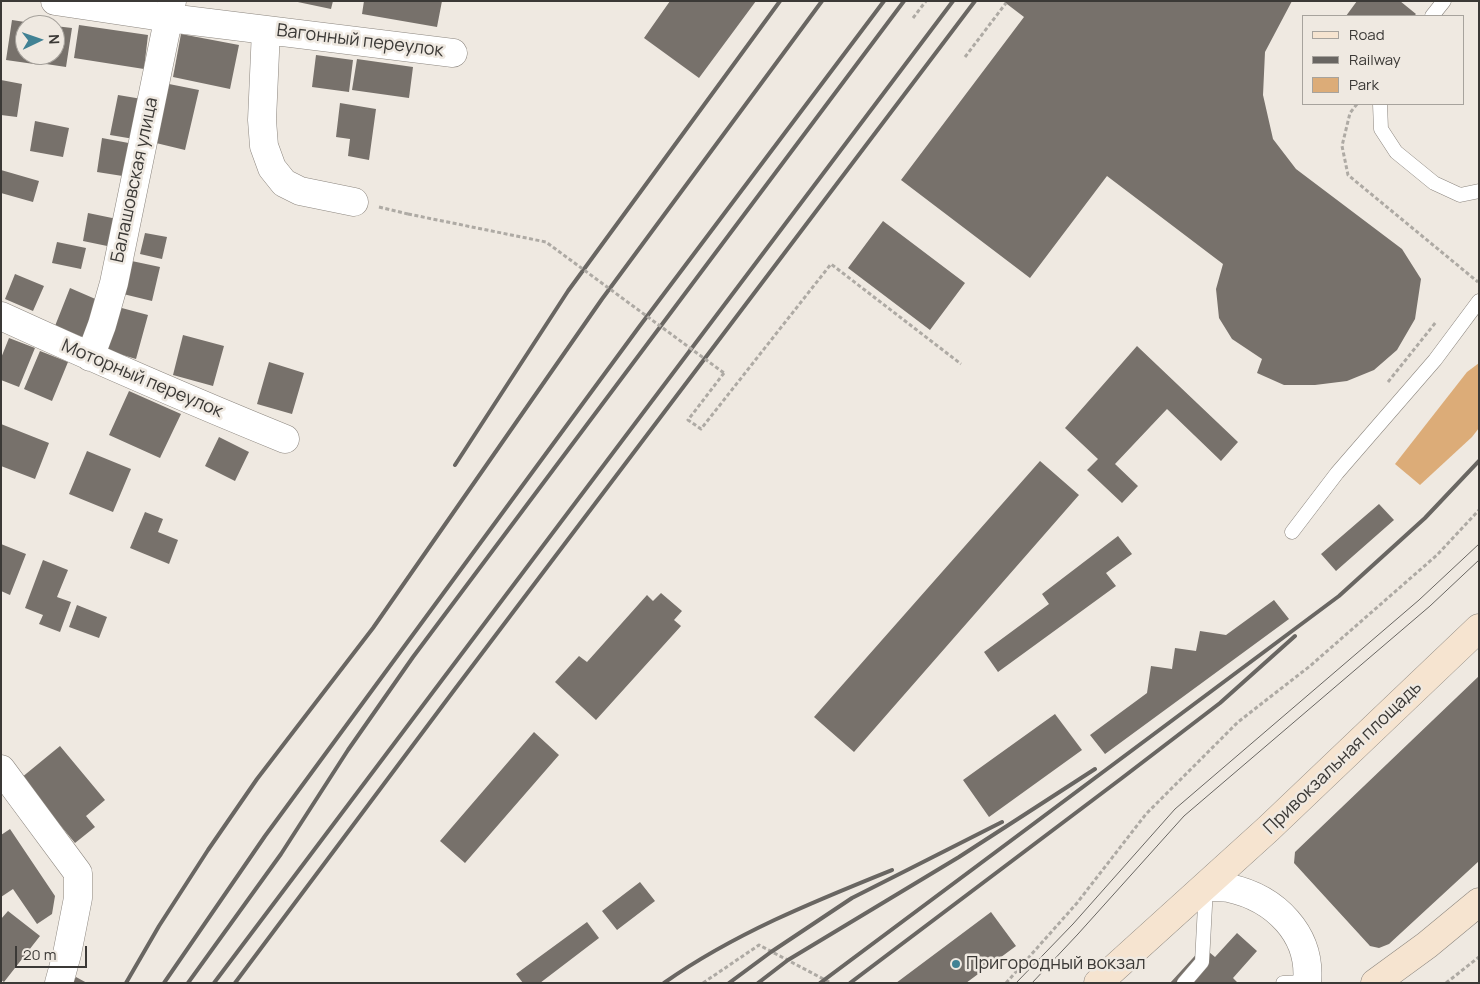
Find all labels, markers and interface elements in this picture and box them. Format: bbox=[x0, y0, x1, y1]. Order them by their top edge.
north arrow bbox=[15, 15, 65, 65]
legend bbox=[1302, 15, 1465, 105]
street label: Вагонный переулок bbox=[275, 20, 445, 62]
text: Road bbox=[1349, 24, 1385, 45]
text: N bbox=[45, 34, 64, 45]
text: Railway bbox=[1349, 49, 1401, 70]
text: Park bbox=[1349, 74, 1379, 95]
street label: Балашовская улица bbox=[107, 95, 163, 265]
street label: Моторный переулок bbox=[58, 335, 226, 423]
street label: Привокзальная площадь bbox=[1260, 677, 1426, 839]
scale bar bbox=[18, 936, 90, 968]
text: 20 m bbox=[23, 944, 56, 965]
place label: Пригородный вокзал bbox=[966, 953, 1145, 975]
marker: Пригородный вокзал bbox=[950, 958, 962, 970]

